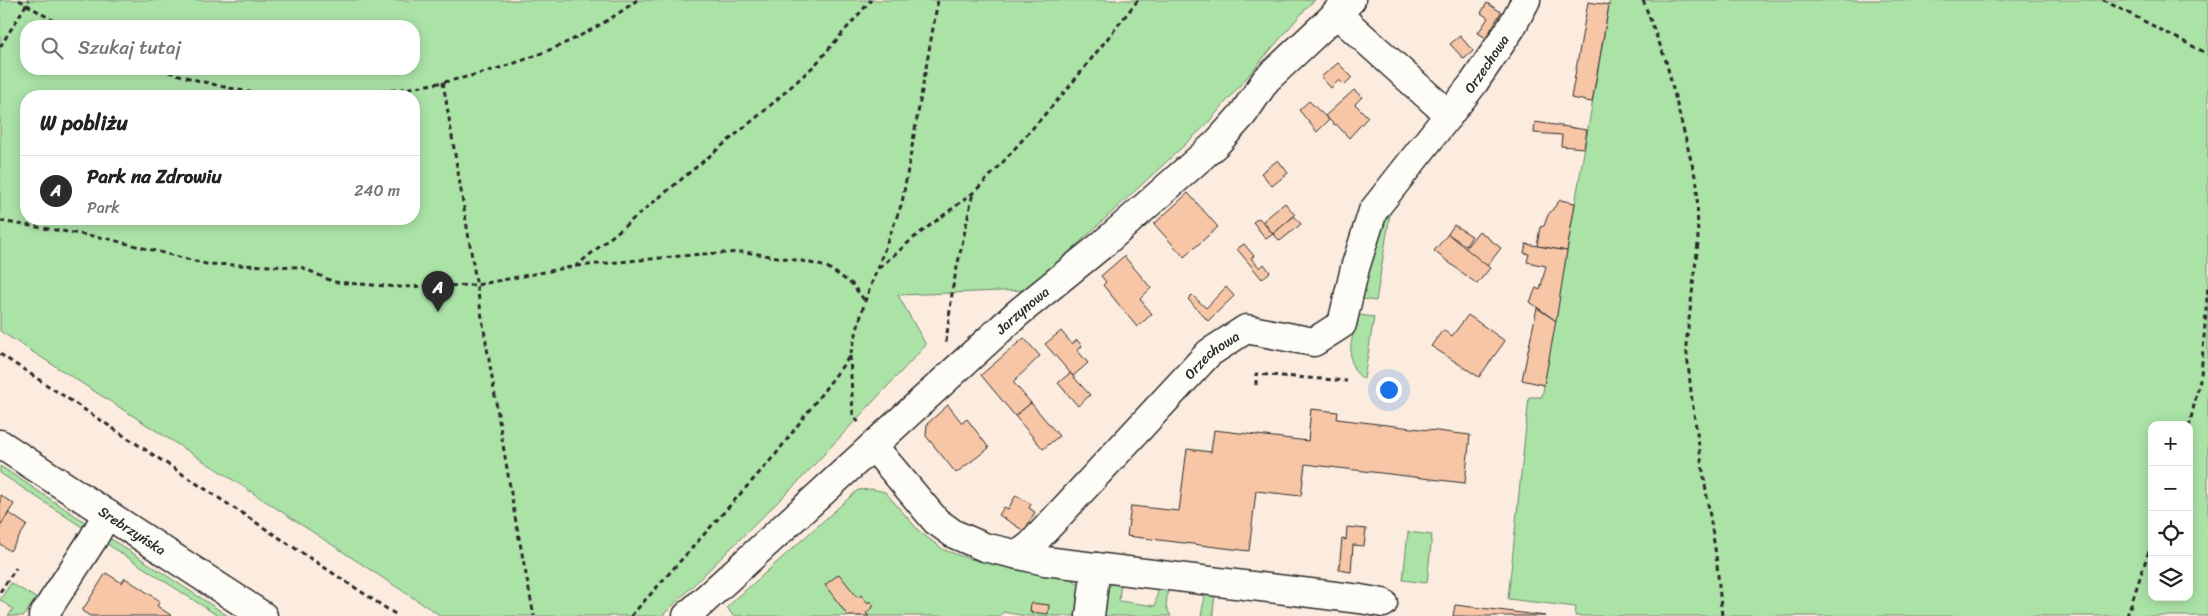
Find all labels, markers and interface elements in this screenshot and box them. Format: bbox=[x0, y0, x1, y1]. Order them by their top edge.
search box bbox=[20, 20, 420, 75]
street label: Orzechowa bbox=[1457, 29, 1516, 99]
text: Szukaj tutaj bbox=[78, 31, 181, 64]
icon: search bbox=[38, 34, 66, 62]
text: W pobliżu bbox=[40, 104, 128, 142]
text: Park na Zdrowiu bbox=[87, 160, 222, 193]
text: A bbox=[51, 176, 61, 205]
text: 240 m bbox=[354, 176, 400, 205]
text: Park bbox=[87, 193, 120, 222]
pin: A bbox=[422, 271, 454, 312]
street label: Jarzynowa bbox=[989, 280, 1055, 341]
street label: Orzechowa bbox=[1178, 324, 1245, 385]
your location bbox=[1376, 377, 1402, 403]
map controls bbox=[2148, 421, 2193, 601]
button: + bbox=[2148, 421, 2193, 466]
button: − bbox=[2148, 466, 2193, 511]
street label: Srebrzyńska bbox=[93, 499, 171, 562]
button: locate bbox=[2148, 511, 2193, 556]
button: layers bbox=[2148, 556, 2193, 601]

